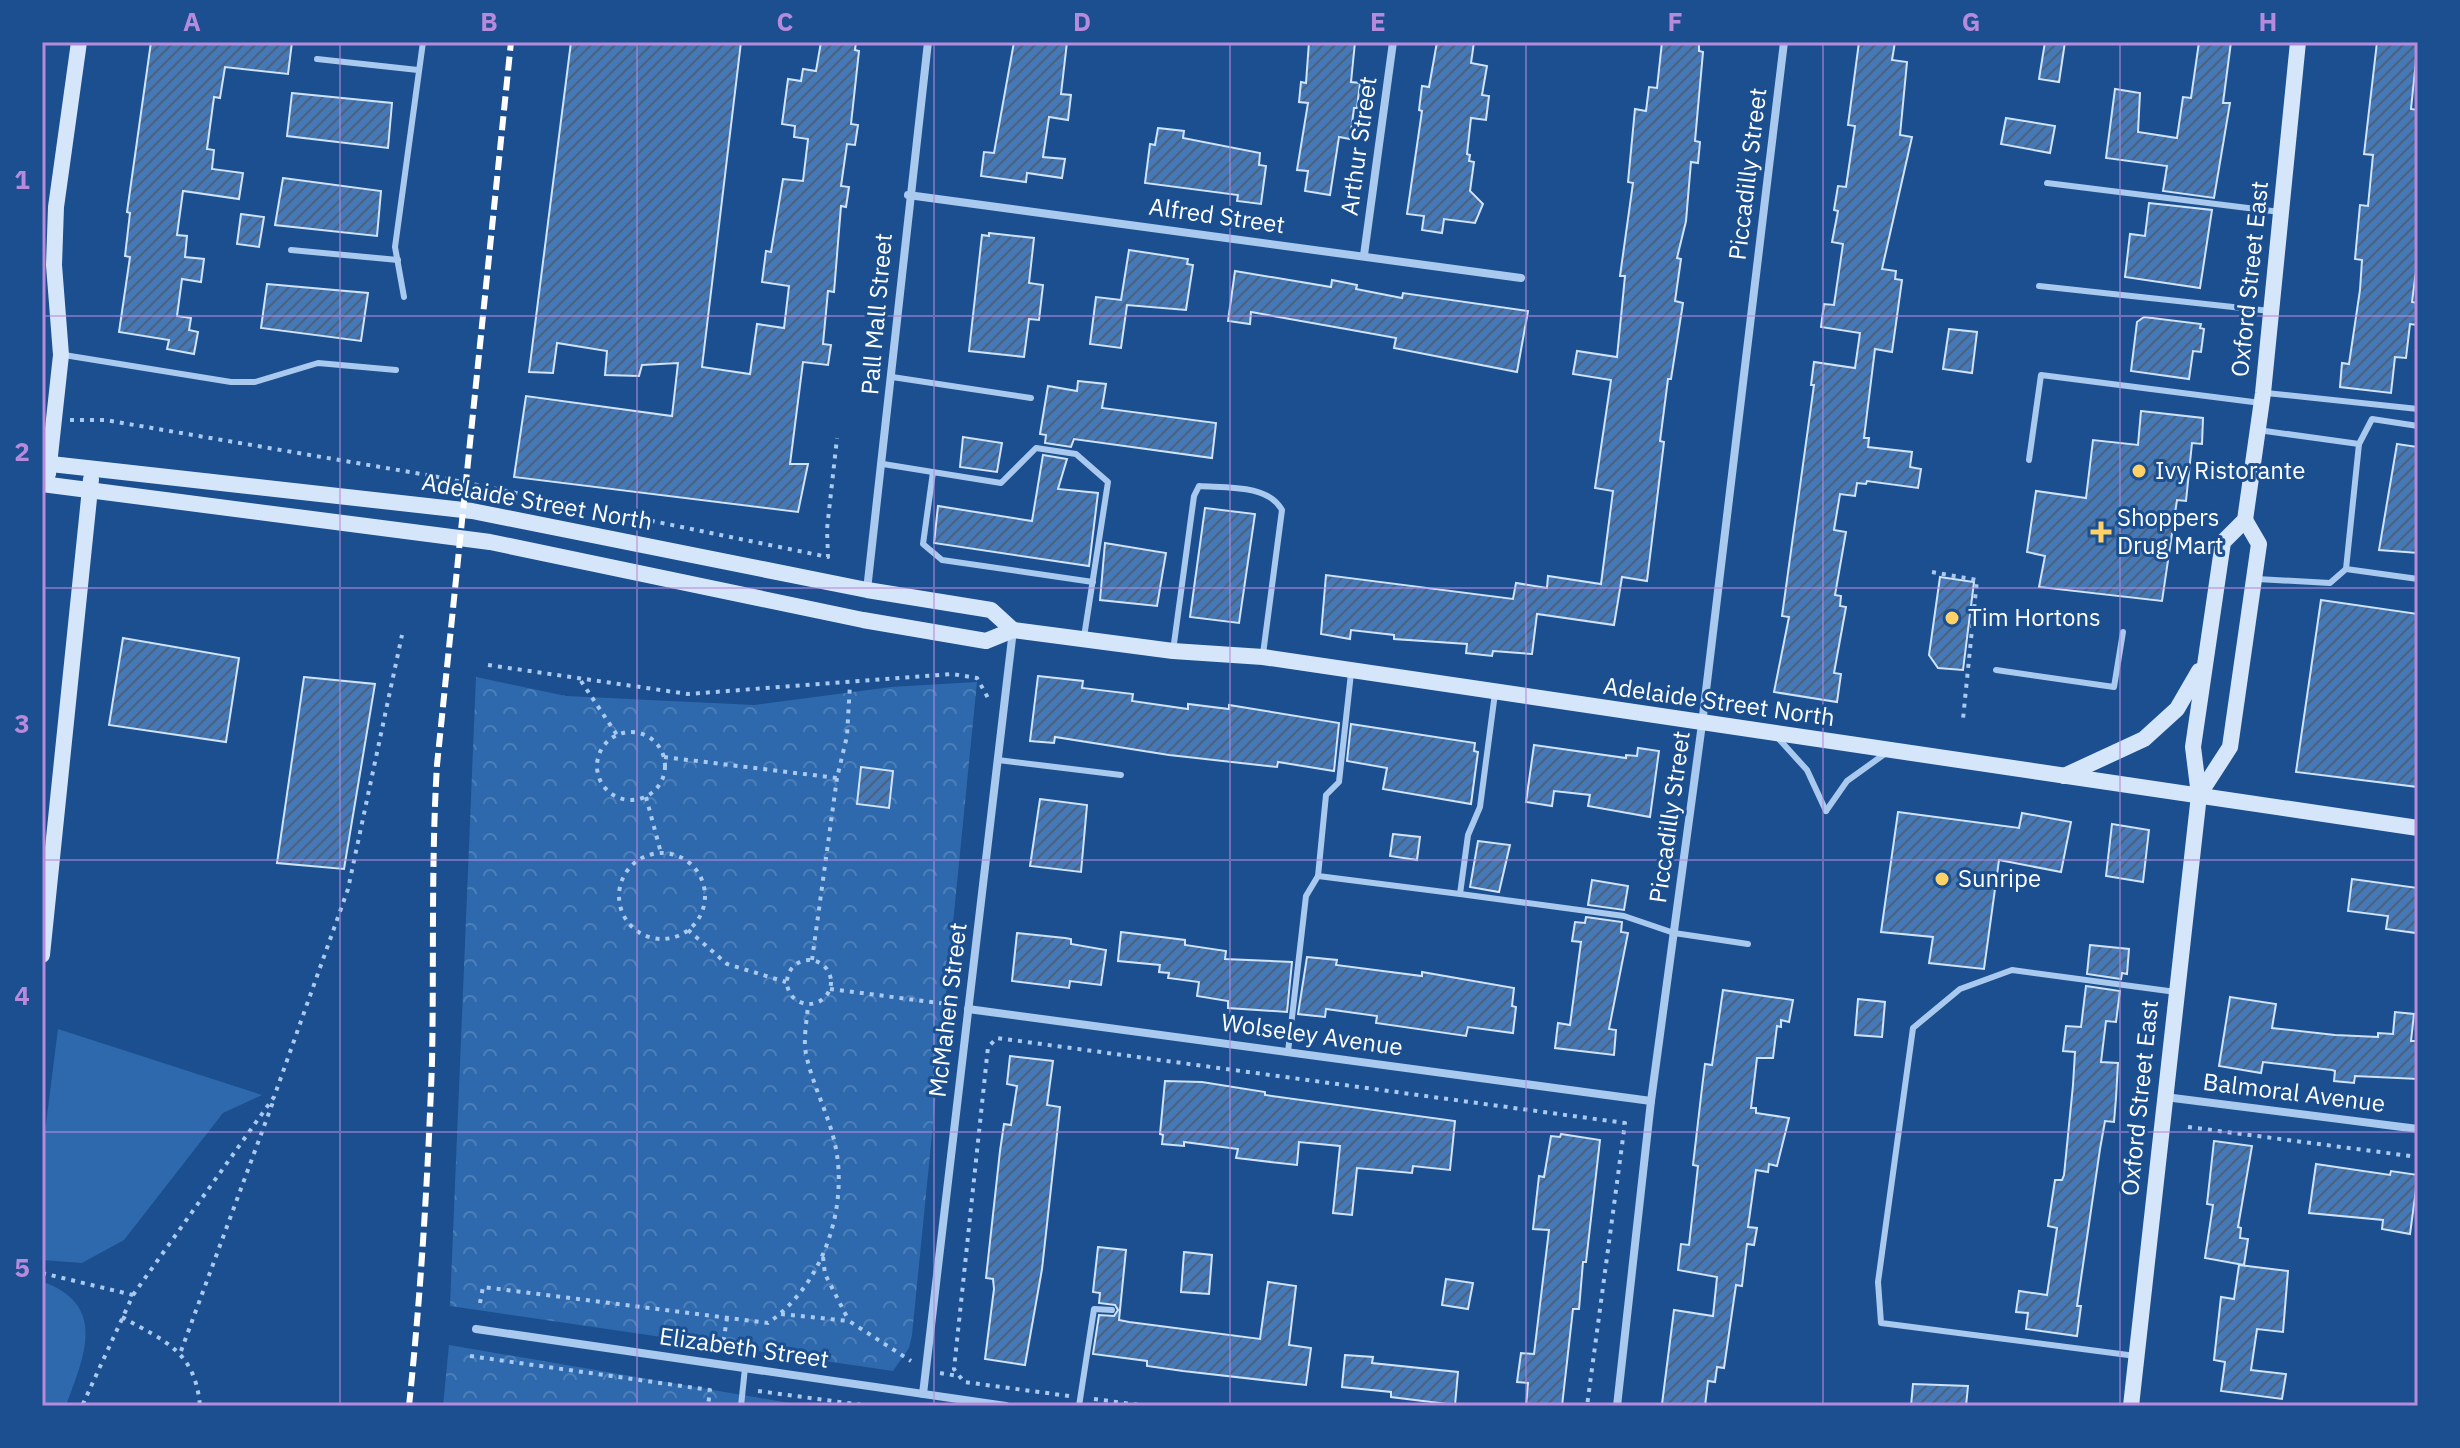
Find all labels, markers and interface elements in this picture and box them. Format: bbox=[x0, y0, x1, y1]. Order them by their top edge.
text: A bbox=[183, 4, 201, 38]
text: B bbox=[480, 4, 498, 38]
text: C bbox=[777, 4, 794, 38]
text: D bbox=[1073, 4, 1091, 38]
text: E bbox=[1370, 4, 1386, 38]
text: F bbox=[1667, 4, 1683, 38]
text: G bbox=[1962, 4, 1980, 38]
text: H bbox=[2259, 4, 2277, 38]
street label: Arthur Street bbox=[1332, 74, 1384, 218]
street label: Piccadilly Street bbox=[1721, 86, 1773, 262]
text: 1 bbox=[14, 162, 30, 196]
street label: Oxford Street East bbox=[2223, 179, 2275, 378]
street label: Alfred Street bbox=[1147, 190, 1287, 240]
street label: Pall Mall Street bbox=[853, 232, 899, 396]
text: 2 bbox=[14, 434, 30, 468]
place label: Ivy Ristorante bbox=[2155, 454, 2305, 486]
marker: Ivy Ristorante bbox=[2130, 462, 2148, 480]
street label: Adelaide Street North bbox=[419, 465, 655, 537]
place label: Shoppers Drug Mart bbox=[2117, 501, 2224, 561]
marker: Shoppers Drug Mart bbox=[2092, 523, 2110, 541]
place label: Tim Hortons bbox=[1968, 601, 2101, 633]
marker: Tim Hortons bbox=[1943, 609, 1961, 627]
street label: Adelaide Street North bbox=[1601, 669, 1837, 733]
text: 3 bbox=[14, 706, 30, 740]
street label: Piccadilly Street bbox=[1641, 729, 1697, 905]
place label: Sunripe bbox=[1958, 862, 2041, 894]
marker: Sunripe bbox=[1933, 870, 1951, 888]
street label: McMahen Street bbox=[920, 921, 974, 1099]
text: 4 bbox=[14, 978, 30, 1012]
street label: Oxford Street East bbox=[2113, 998, 2165, 1197]
street label: Wolseley Avenue bbox=[1219, 1005, 1405, 1063]
street label: Balmoral Avenue bbox=[2201, 1065, 2387, 1119]
text: 5 bbox=[14, 1250, 30, 1284]
street label: Elizabeth Street bbox=[657, 1319, 831, 1375]

